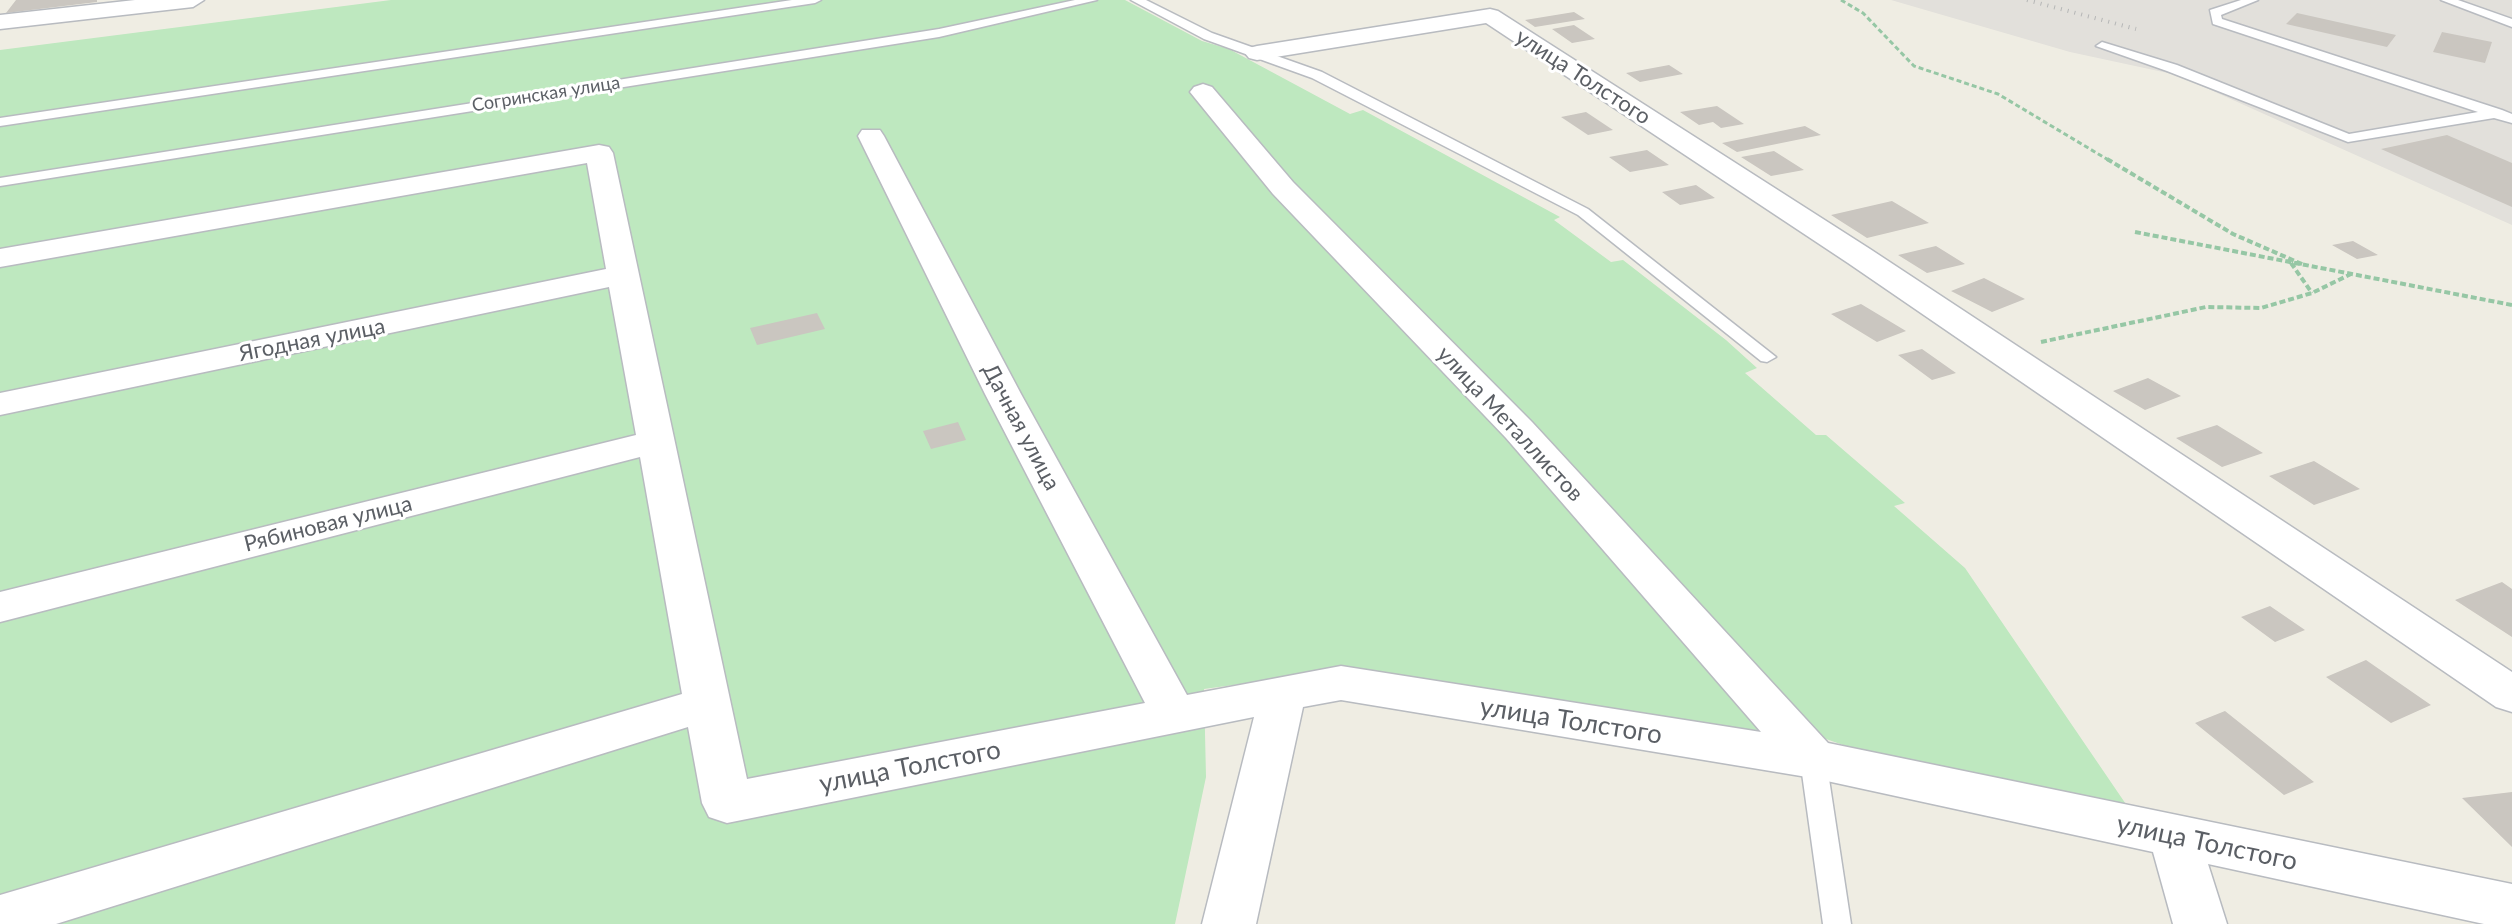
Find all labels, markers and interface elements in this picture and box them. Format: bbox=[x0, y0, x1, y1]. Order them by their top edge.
street label: улица Толстого bbox=[1511, 24, 1655, 130]
street label: Согринская улица bbox=[470, 72, 622, 116]
street label: Ягодная улица bbox=[237, 313, 387, 367]
street label: улица Металлистов bbox=[1431, 341, 1589, 507]
street label: Дачная улица bbox=[977, 359, 1065, 495]
street label: Рябиновая улица bbox=[241, 490, 415, 558]
street label: улица Толстого bbox=[1478, 691, 1664, 751]
street label: улица Толстого bbox=[817, 734, 1003, 800]
street label: улица Толстого bbox=[2114, 809, 2300, 877]

